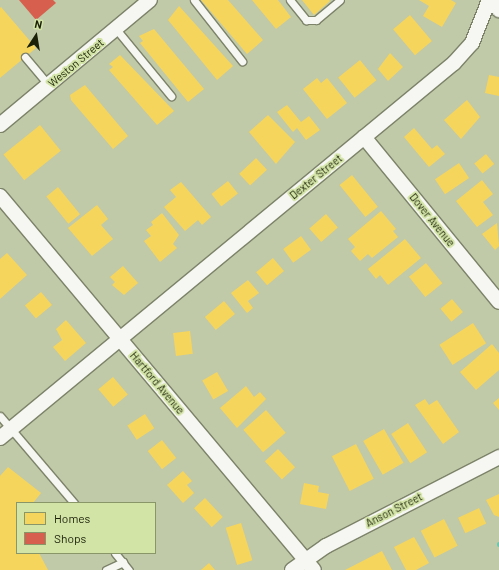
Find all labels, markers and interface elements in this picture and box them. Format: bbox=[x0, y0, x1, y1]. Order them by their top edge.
north arrow bbox=[16, 16, 56, 56]
text: N bbox=[34, 17, 44, 31]
street label: Weston Street bbox=[46, 36, 106, 90]
street label: Dexter Street bbox=[287, 152, 345, 202]
street label: Dover Avenue bbox=[407, 191, 457, 249]
street label: Hartford Avenue bbox=[127, 349, 187, 417]
street label: Anson Street bbox=[363, 490, 425, 530]
legend bbox=[16, 502, 156, 554]
text: Homes bbox=[54, 511, 90, 525]
text: Shops bbox=[54, 531, 86, 545]

